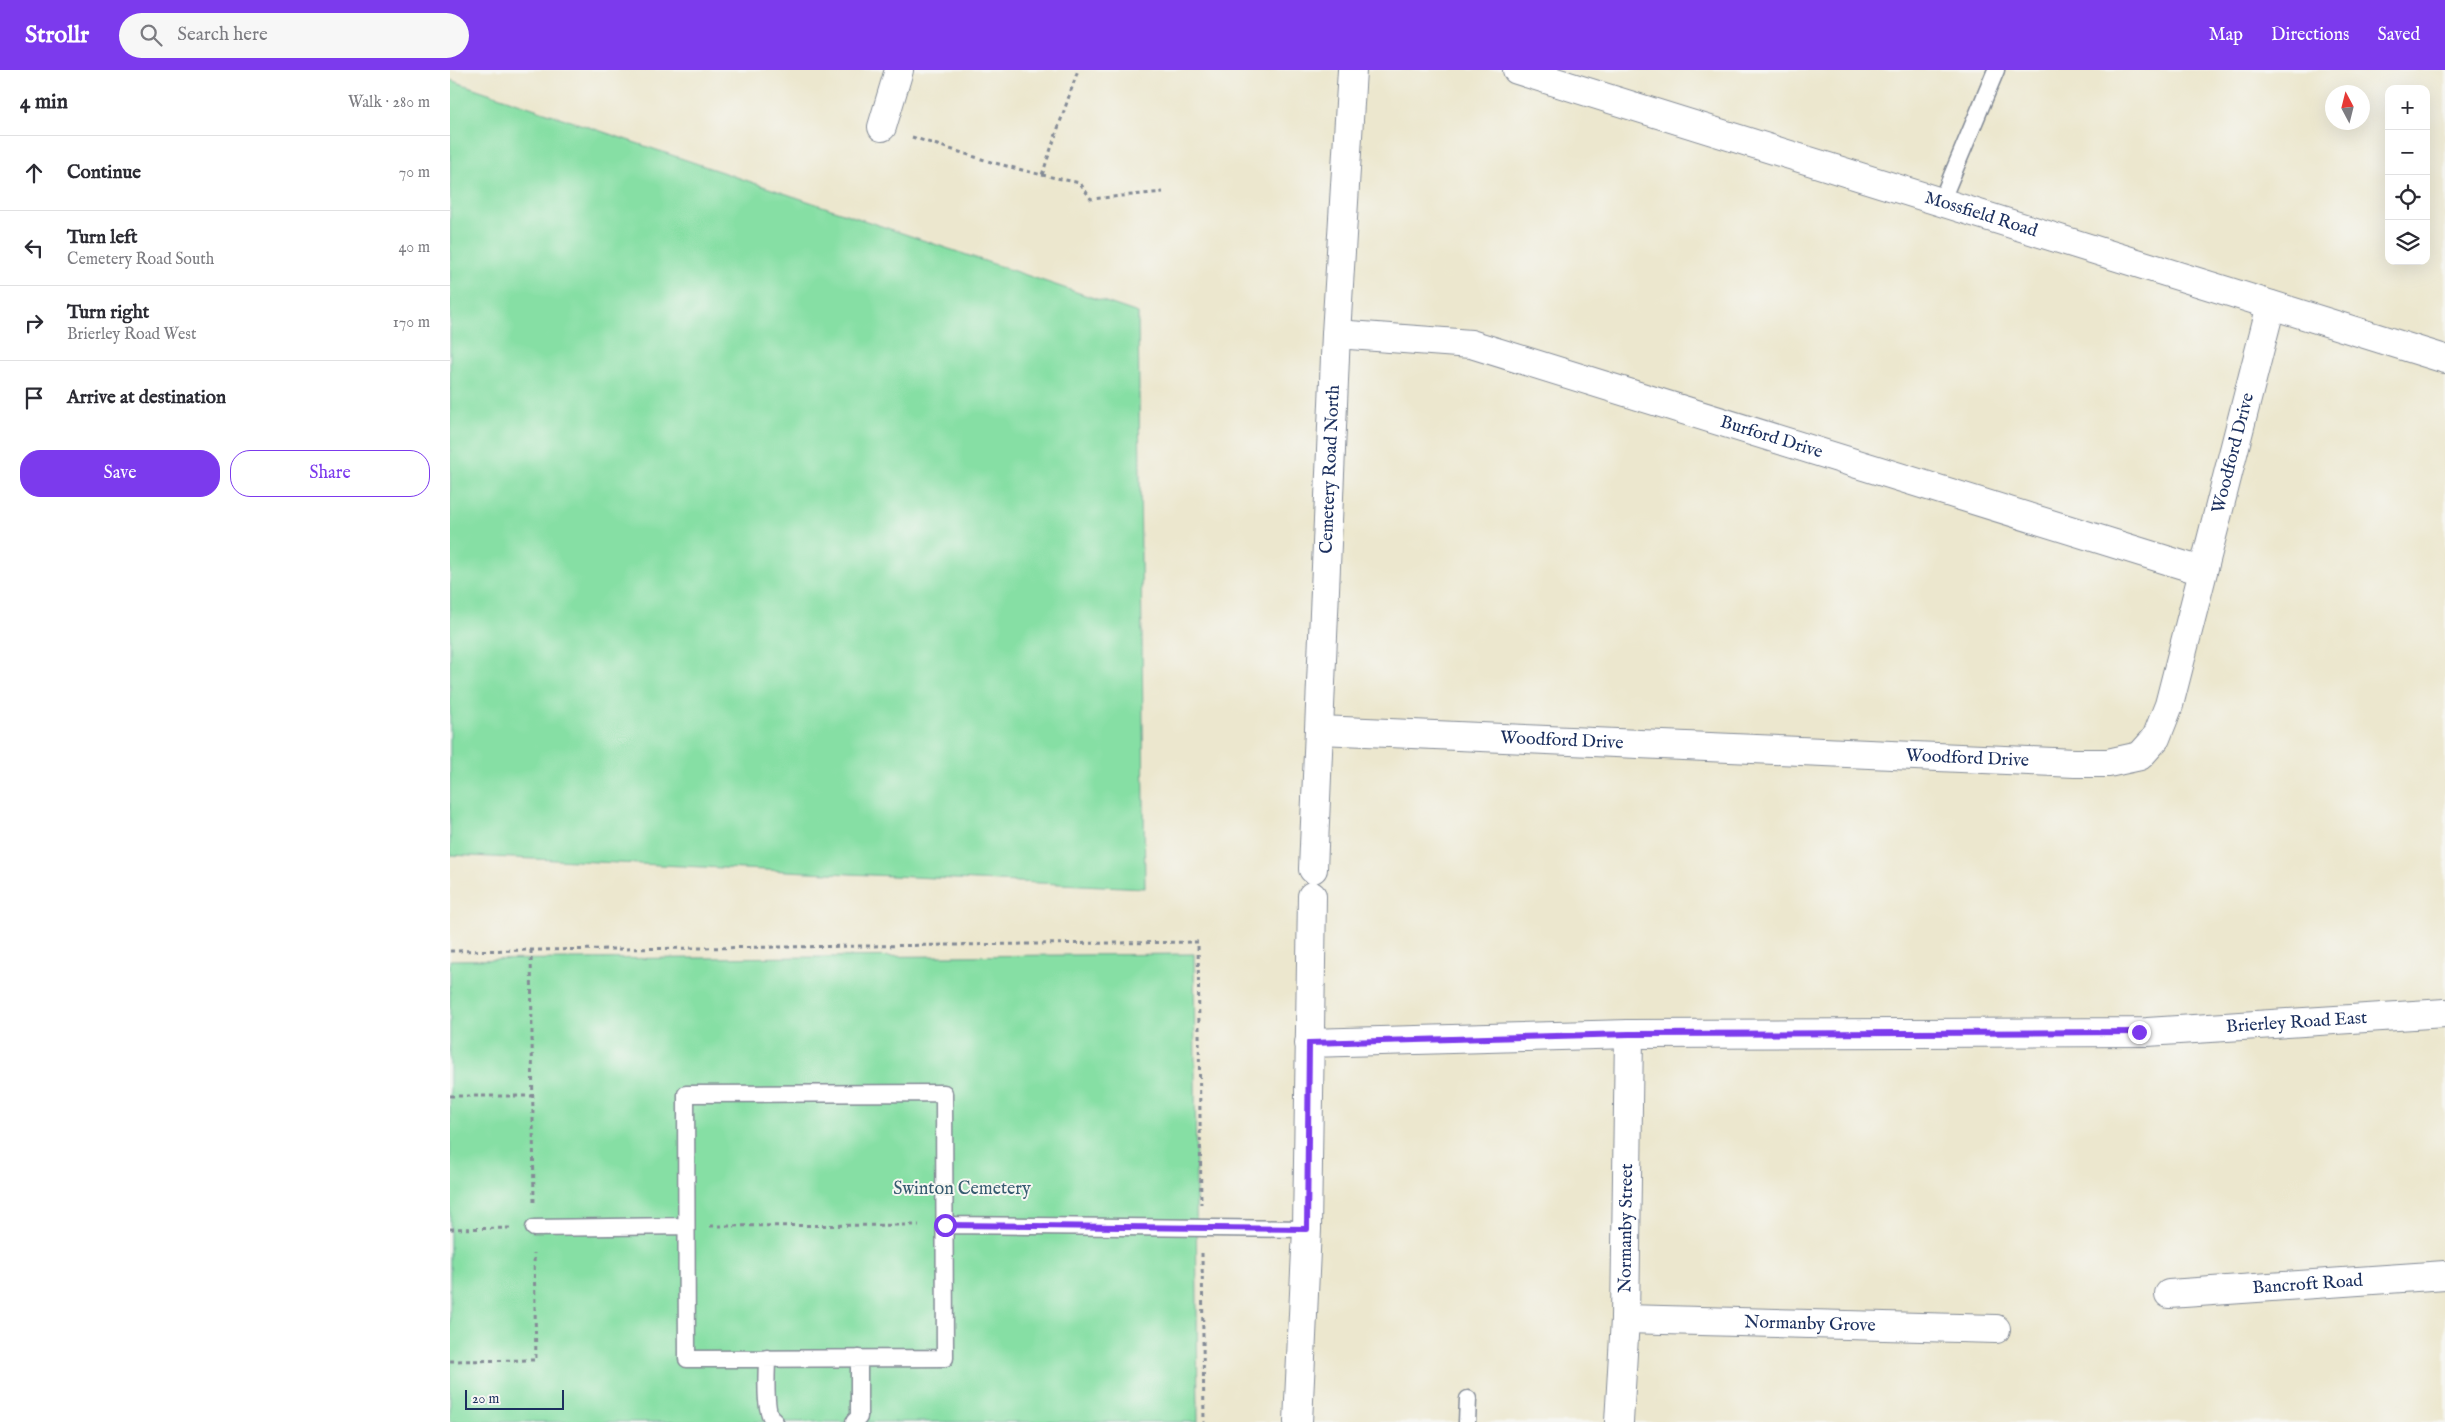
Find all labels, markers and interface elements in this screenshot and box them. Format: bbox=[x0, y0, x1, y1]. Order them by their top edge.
search box bbox=[119, 13, 469, 58]
text: Strollr bbox=[25, 20, 89, 51]
icon: search bbox=[137, 21, 165, 49]
text: Search here bbox=[177, 23, 268, 47]
text: Map bbox=[2209, 24, 2243, 47]
text: Directions bbox=[2271, 24, 2349, 47]
text: Saved bbox=[2377, 24, 2420, 47]
north arrow bbox=[2325, 85, 2370, 130]
map controls bbox=[2385, 85, 2430, 265]
button: + bbox=[2385, 85, 2430, 130]
text: 4 min bbox=[20, 89, 68, 116]
text: Walk · 280 m bbox=[348, 93, 430, 113]
button: − bbox=[2385, 130, 2430, 175]
icon: ahead bbox=[20, 159, 48, 187]
text: Continue bbox=[67, 161, 141, 185]
text: 70 m bbox=[399, 163, 430, 183]
button: locate bbox=[2385, 175, 2430, 220]
street label: Mossfield Road bbox=[1922, 186, 2041, 243]
button: layers bbox=[2385, 220, 2430, 265]
text: Turn left bbox=[67, 226, 138, 250]
icon: left bbox=[20, 234, 48, 262]
text: 40 m bbox=[398, 238, 430, 258]
text: Cemetery Road South bbox=[67, 250, 214, 270]
text: Turn right bbox=[67, 301, 149, 325]
icon: right bbox=[20, 309, 48, 337]
text: 170 m bbox=[393, 313, 430, 333]
text: Brierley Road West bbox=[67, 325, 196, 345]
icon: arrive bbox=[20, 384, 48, 412]
street label: Cemetery Road North bbox=[1315, 384, 1345, 554]
text: Arrive at destination bbox=[67, 386, 226, 410]
street label: Woodford Drive bbox=[2207, 390, 2260, 516]
street label: Burford Drive bbox=[1717, 411, 1826, 464]
button: Save bbox=[20, 450, 220, 497]
button: Share bbox=[230, 450, 430, 497]
street label: Woodford Drive bbox=[1500, 726, 1624, 755]
street label: Woodford Drive bbox=[1905, 744, 2030, 772]
street label: Brierley Road East bbox=[2225, 1006, 2368, 1038]
route end bbox=[2128, 1021, 2151, 1044]
street label: Normanby Street bbox=[1614, 1163, 1639, 1293]
park label: Swinton Cemetery bbox=[893, 1178, 1031, 1201]
route start bbox=[934, 1214, 957, 1237]
street label: Bancroft Road bbox=[2252, 1269, 2364, 1300]
street label: Normanby Grove bbox=[1744, 1311, 1876, 1337]
scale bar bbox=[465, 1387, 564, 1410]
text: 20 m bbox=[472, 1390, 499, 1408]

